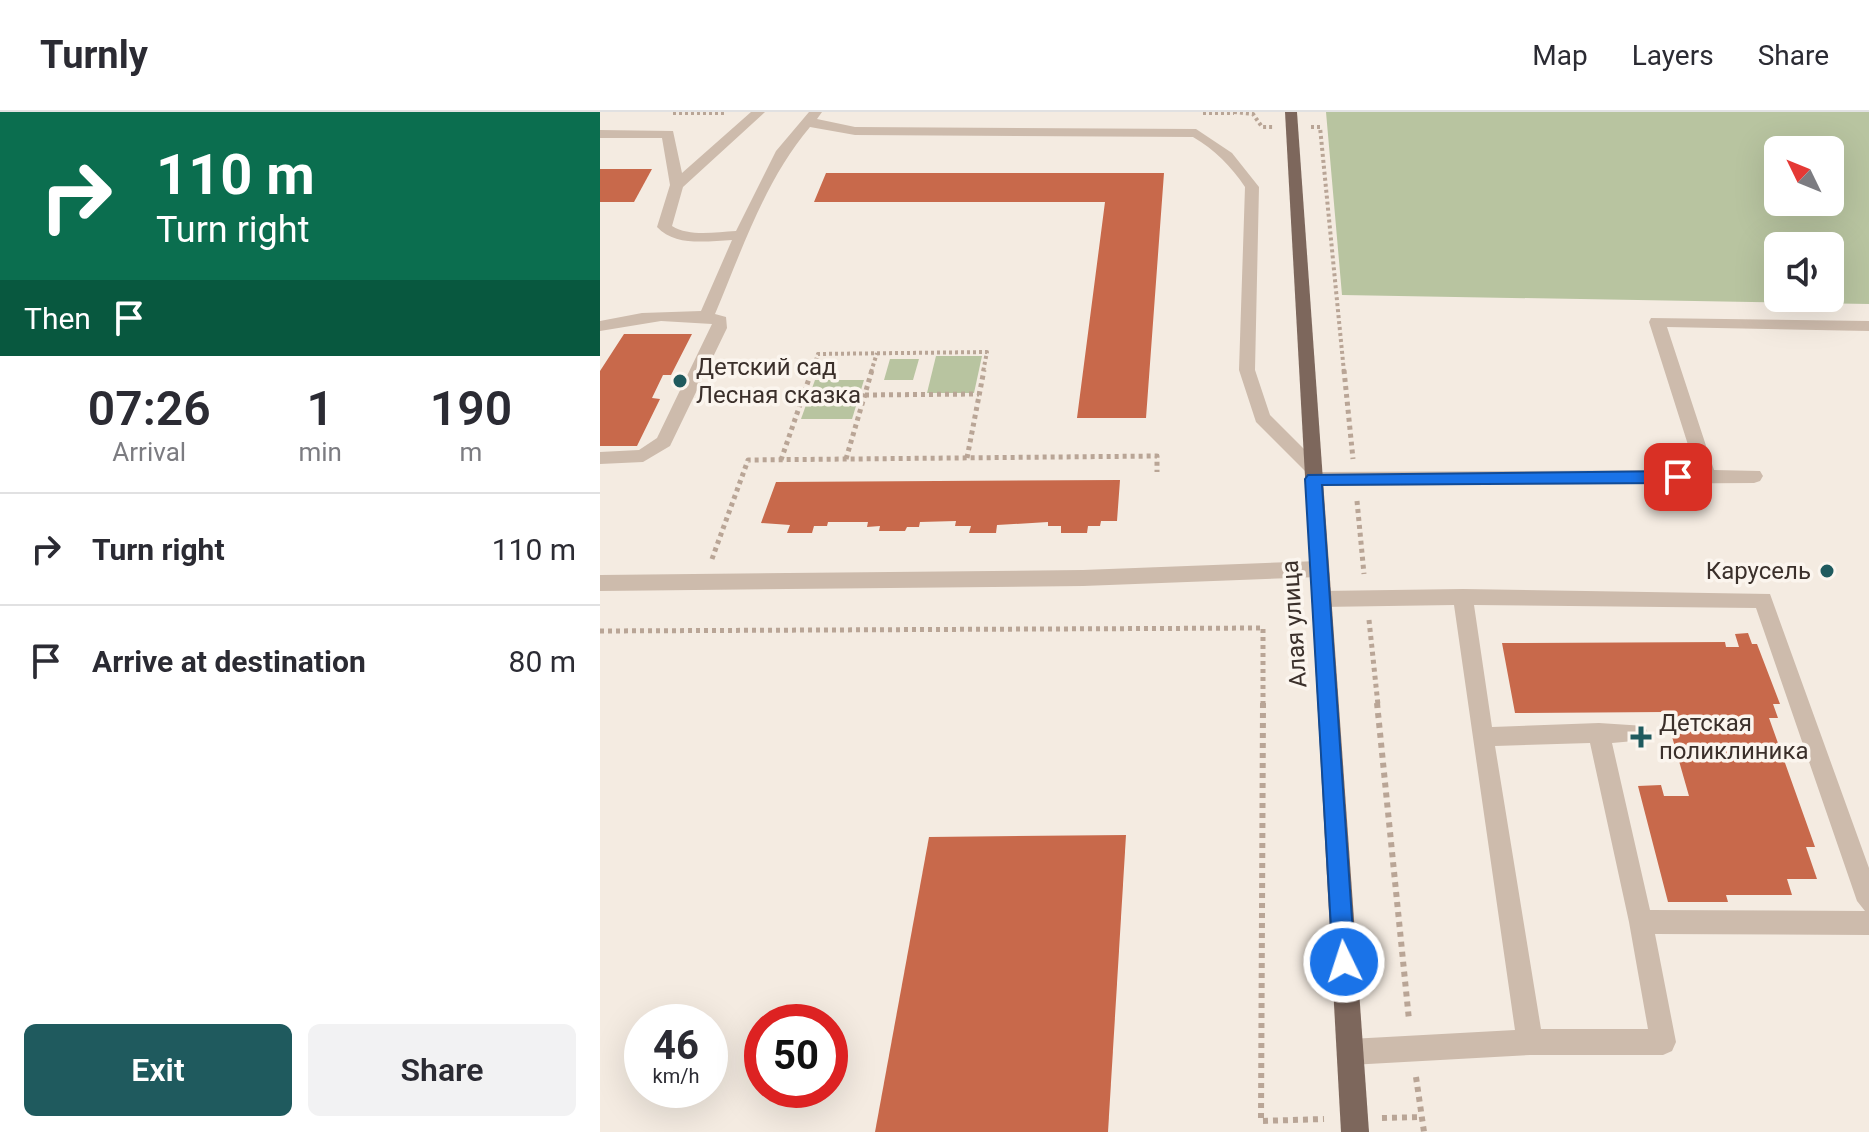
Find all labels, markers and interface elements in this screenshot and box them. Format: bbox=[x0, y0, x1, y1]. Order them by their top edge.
text: Turnly bbox=[40, 33, 148, 77]
text: Map bbox=[1532, 39, 1588, 72]
text: Layers bbox=[1632, 39, 1714, 72]
text: Share bbox=[1758, 39, 1829, 72]
north arrow bbox=[1764, 136, 1844, 216]
map controls bbox=[1764, 136, 1844, 312]
text: 110 m bbox=[156, 142, 315, 208]
icon: right bbox=[24, 144, 128, 248]
text: Turn right bbox=[156, 209, 309, 251]
button: sound bbox=[1764, 232, 1844, 312]
icon: arrive bbox=[107, 296, 151, 340]
text: Then bbox=[24, 301, 91, 336]
place label: Детский сад Лесная сказка bbox=[696, 353, 861, 409]
marker: Детский сад Лесная сказка bbox=[671, 372, 689, 390]
text: 07:26 bbox=[88, 380, 211, 437]
text: 1 bbox=[307, 380, 334, 437]
text: 190 bbox=[430, 380, 512, 437]
text: Arrival bbox=[112, 437, 186, 467]
text: min bbox=[298, 437, 342, 467]
text: m bbox=[460, 437, 482, 467]
pin bbox=[1644, 443, 1712, 511]
icon: arrive bbox=[1656, 455, 1700, 499]
icon: right bbox=[24, 527, 68, 571]
text: Turn right bbox=[92, 532, 225, 567]
text: 110 m bbox=[492, 532, 576, 567]
place label: Карусель bbox=[1706, 557, 1811, 585]
street label: Алая улица bbox=[1276, 559, 1312, 689]
marker: Карусель bbox=[1818, 562, 1836, 580]
icon: arrive bbox=[24, 639, 68, 683]
text: Arrive at destination bbox=[92, 644, 366, 679]
text: 80 m bbox=[509, 644, 576, 679]
place label: Детская поликлиника bbox=[1659, 709, 1809, 765]
marker: Детская поликлиника bbox=[1630, 726, 1652, 748]
position arrow bbox=[1302, 920, 1386, 1004]
speed limit sign: 50 bbox=[744, 1004, 848, 1108]
text: 46 bbox=[653, 1022, 699, 1069]
button: Exit bbox=[24, 1024, 292, 1116]
button: Share bbox=[308, 1024, 576, 1116]
text: km/h bbox=[653, 1064, 699, 1088]

